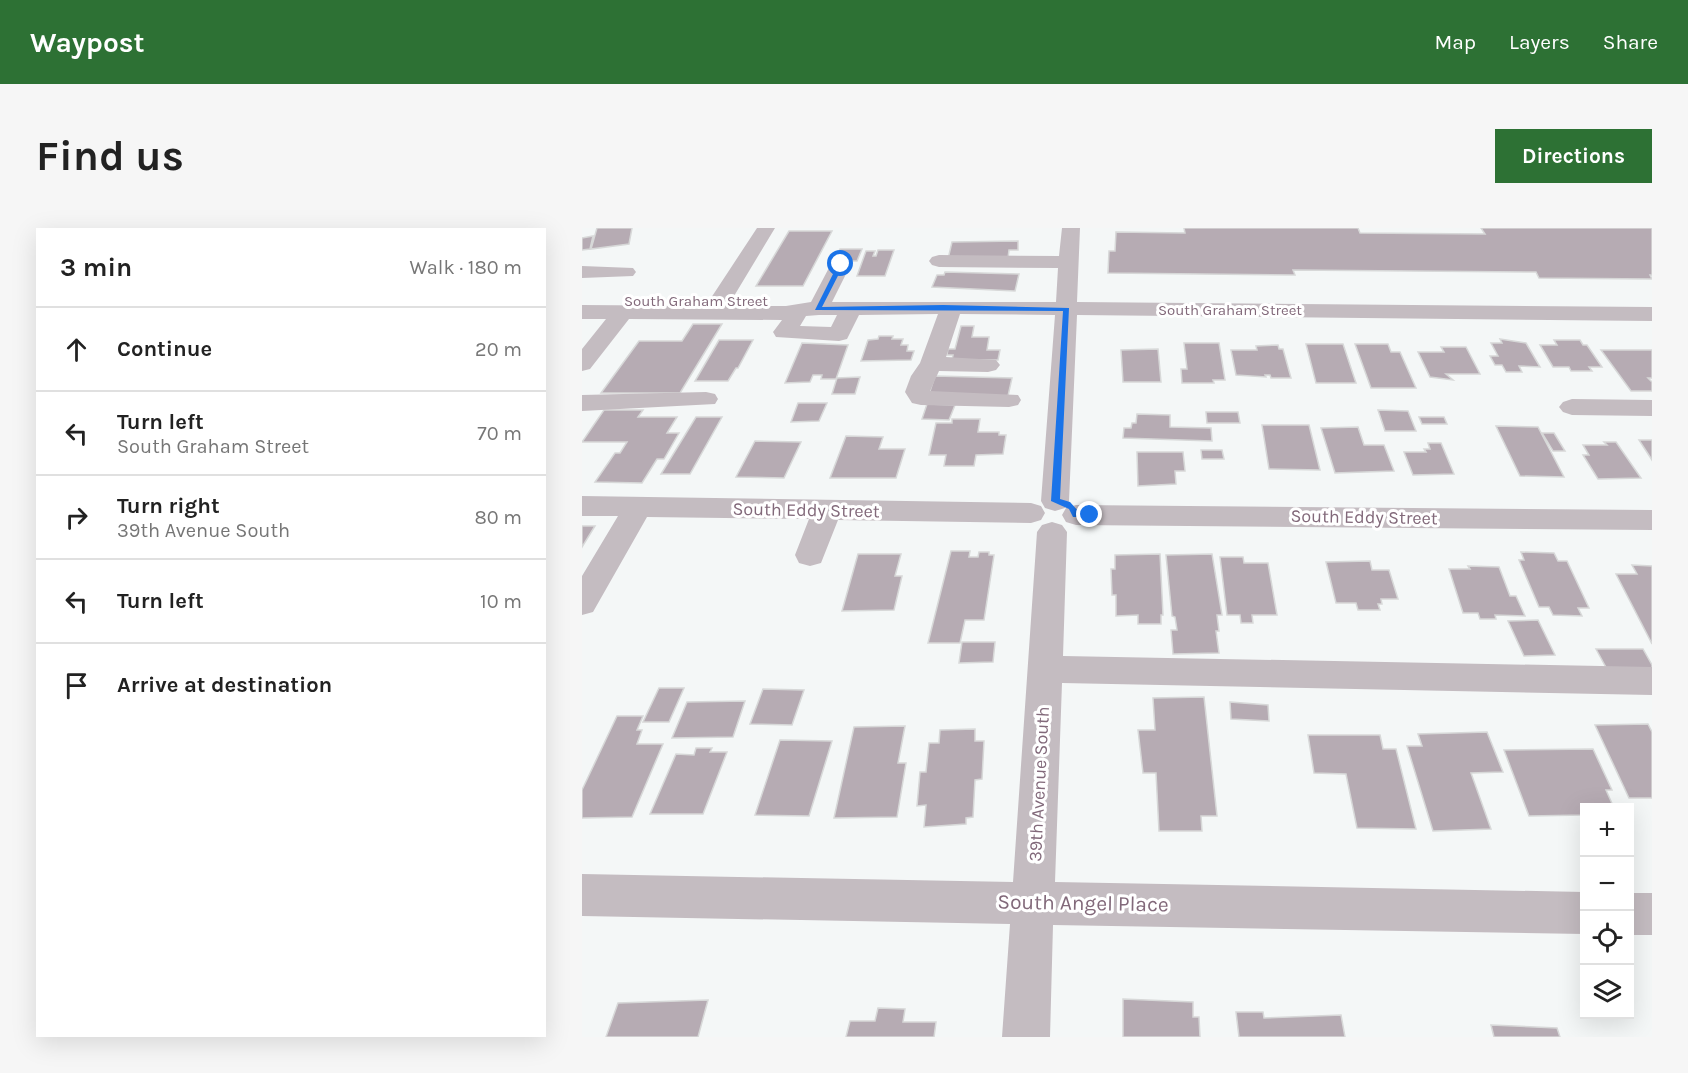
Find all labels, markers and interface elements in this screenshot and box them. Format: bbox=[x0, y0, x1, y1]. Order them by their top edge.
text: Waypost bbox=[30, 26, 145, 59]
text: Map bbox=[1434, 30, 1476, 54]
text: Layers bbox=[1509, 30, 1570, 54]
text: Share bbox=[1603, 30, 1658, 54]
button: Directions bbox=[1495, 129, 1652, 183]
text: Find us bbox=[36, 131, 184, 181]
route start bbox=[827, 250, 853, 276]
text: 3 min bbox=[60, 252, 132, 283]
text: Walk · 180 m bbox=[410, 256, 522, 279]
street label: South Graham Street bbox=[624, 292, 768, 310]
street label: South Graham Street bbox=[1158, 301, 1302, 319]
icon: ahead bbox=[60, 333, 93, 366]
text: Continue bbox=[117, 336, 212, 362]
text: 20 m bbox=[475, 338, 522, 361]
text: Turn left bbox=[117, 409, 204, 435]
icon: left bbox=[60, 417, 93, 450]
text: 70 m bbox=[477, 422, 522, 445]
text: South Graham Street bbox=[117, 435, 309, 458]
text: Turn right bbox=[117, 493, 220, 519]
street label: South Eddy Street bbox=[732, 498, 880, 522]
icon: right bbox=[60, 501, 93, 534]
route end bbox=[1076, 501, 1102, 527]
street label: South Eddy Street bbox=[1290, 505, 1438, 529]
text: 80 m bbox=[474, 506, 522, 529]
text: 39th Avenue South bbox=[117, 519, 290, 542]
icon: left bbox=[60, 585, 93, 618]
text: Turn left bbox=[117, 588, 204, 614]
text: 10 m bbox=[480, 590, 522, 613]
icon: arrive bbox=[60, 669, 93, 702]
text: Arrive at destination bbox=[117, 672, 332, 698]
street label: 39th Avenue South bbox=[1024, 706, 1054, 862]
map controls bbox=[1580, 803, 1634, 1019]
button: + bbox=[1580, 803, 1634, 857]
button: − bbox=[1580, 857, 1634, 911]
street label: South Angel Place bbox=[997, 890, 1169, 916]
button: locate bbox=[1580, 911, 1634, 965]
button: layers bbox=[1580, 965, 1634, 1019]

